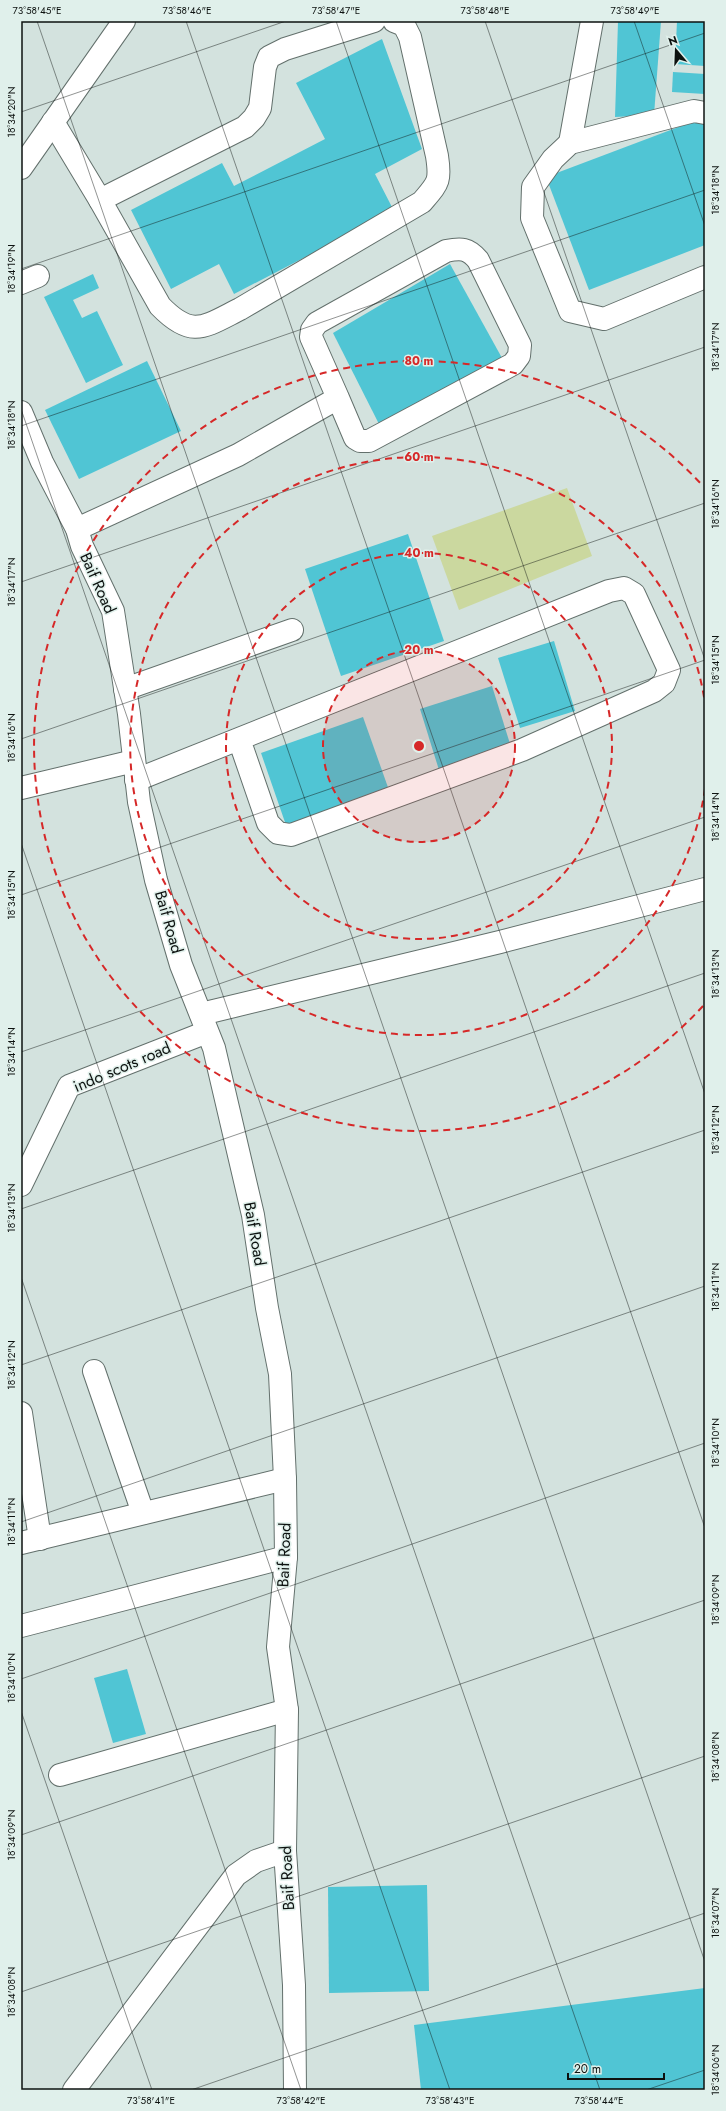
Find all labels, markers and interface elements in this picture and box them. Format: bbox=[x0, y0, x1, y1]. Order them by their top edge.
text: 73°58'45"E bbox=[12, 3, 62, 18]
text: 73°58'46"E bbox=[162, 3, 212, 18]
text: 73°58'47"E bbox=[312, 3, 360, 18]
text: 73°58'48"E bbox=[461, 3, 509, 18]
text: 73°58'49"E bbox=[610, 3, 660, 18]
north arrow bbox=[656, 30, 696, 70]
text: N bbox=[666, 32, 679, 50]
text: 18°34'20"N bbox=[4, 87, 19, 137]
text: 18°34'18"N bbox=[708, 165, 723, 215]
text: 18°34'19"N bbox=[4, 244, 19, 294]
text: 18°34'17"N bbox=[708, 322, 723, 372]
text: 80 m bbox=[405, 352, 434, 370]
text: 18°34'18"N bbox=[4, 400, 19, 450]
text: 60 m bbox=[404, 448, 434, 466]
text: 18°34'16"N bbox=[708, 479, 723, 529]
text: 40 m bbox=[404, 544, 434, 562]
street label: Baif Road bbox=[74, 549, 122, 617]
text: 18°34'17"N bbox=[4, 557, 19, 607]
text: 18°34'15"N bbox=[708, 635, 723, 685]
text: 20 m bbox=[404, 641, 434, 659]
text: 18°34'16"N bbox=[4, 713, 19, 763]
centre of rings bbox=[412, 739, 426, 753]
text: 18°34'14"N bbox=[708, 792, 723, 842]
text: 18°34'15"N bbox=[4, 870, 19, 920]
street label: Baif Road bbox=[149, 888, 189, 956]
text: 18°34'13"N bbox=[708, 949, 723, 999]
text: 18°34'14"N bbox=[4, 1027, 19, 1077]
street label: indo scots road bbox=[70, 1036, 174, 1098]
text: 18°34'12"N bbox=[708, 1105, 723, 1155]
text: 18°34'13"N bbox=[4, 1183, 19, 1233]
street label: Baif Road bbox=[238, 1200, 272, 1268]
text: 18°34'11"N bbox=[708, 1263, 723, 1311]
text: 18°34'12"N bbox=[4, 1340, 19, 1390]
text: 18°34'10"N bbox=[708, 1418, 723, 1468]
text: 18°34'11"N bbox=[4, 1498, 19, 1546]
street label: Baif Road bbox=[271, 1522, 297, 1588]
text: 18°34'09"N bbox=[708, 1574, 723, 1626]
text: 18°34'10"N bbox=[4, 1653, 19, 1703]
text: 18°34'08"N bbox=[708, 1732, 723, 1782]
text: 18°34'09"N bbox=[4, 1809, 19, 1861]
street label: Baif Road bbox=[274, 1845, 300, 1911]
text: 18°34'07"N bbox=[708, 1888, 723, 1938]
text: 18°34'08"N bbox=[4, 1967, 19, 2017]
text: 18°34'06"N bbox=[708, 2044, 723, 2096]
scale bar bbox=[568, 2055, 664, 2081]
text: 20 m bbox=[574, 2060, 601, 2078]
text: 73°58'41"E bbox=[127, 2093, 175, 2108]
text: 73°58'42"E bbox=[276, 2093, 326, 2108]
text: 73°58'43"E bbox=[426, 2093, 474, 2108]
text: 73°58'44"E bbox=[574, 2093, 624, 2108]

